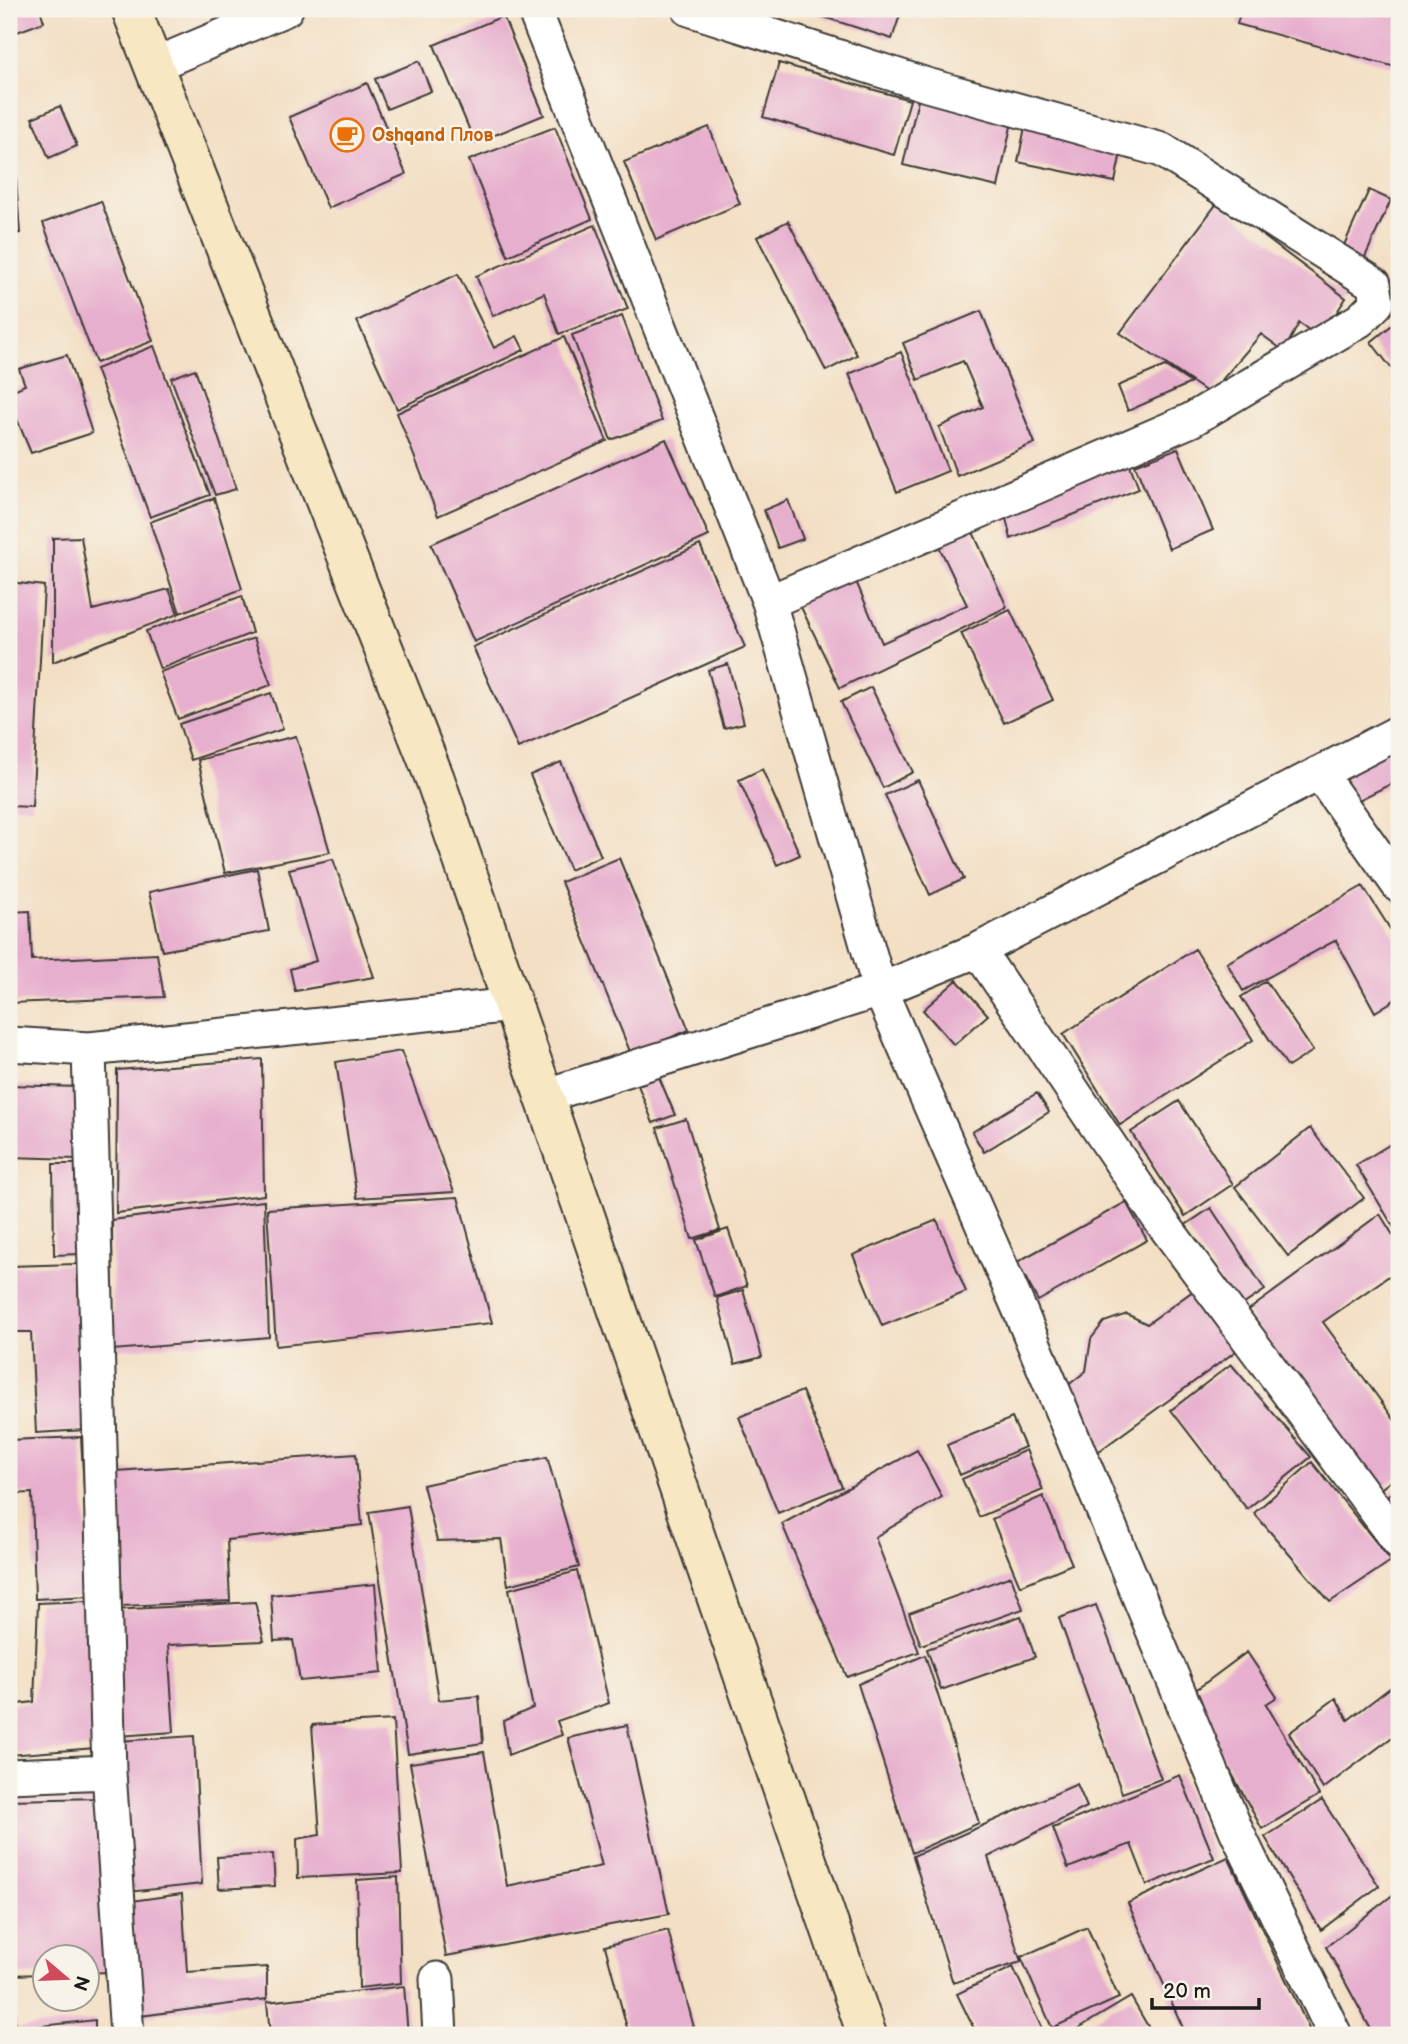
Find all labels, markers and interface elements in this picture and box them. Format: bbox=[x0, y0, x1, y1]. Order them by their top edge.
cafe icon: Oshqand Плов bbox=[328, 116, 366, 154]
place label: Oshqand Плов bbox=[372, 125, 493, 146]
north arrow bbox=[32, 1942, 102, 2012]
scale bar bbox=[1152, 1967, 1259, 2011]
text: N bbox=[67, 1973, 94, 1994]
text: 20 m bbox=[1163, 1979, 1211, 2004]

